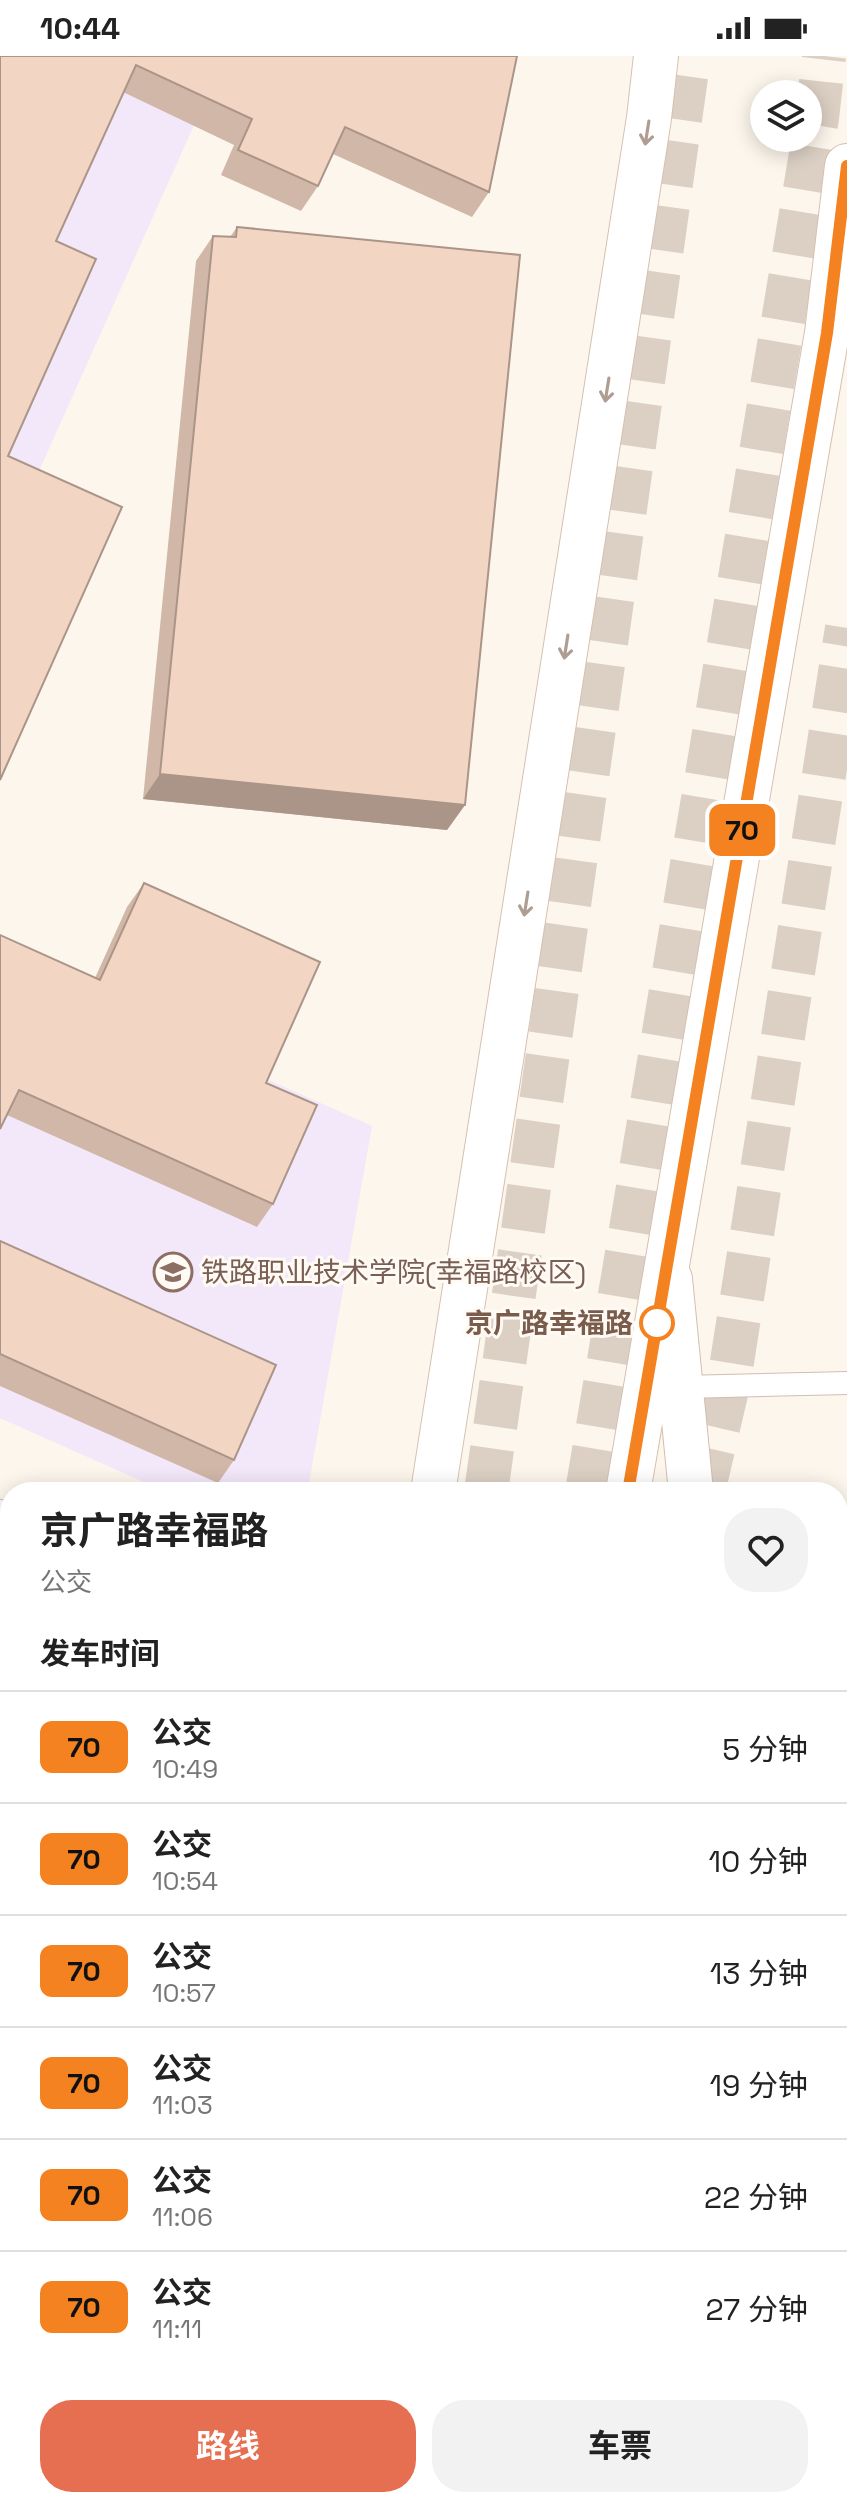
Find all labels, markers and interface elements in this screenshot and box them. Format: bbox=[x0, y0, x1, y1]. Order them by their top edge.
text: 10:44 bbox=[40, 9, 120, 48]
map controls bbox=[750, 80, 822, 152]
button: layers bbox=[750, 80, 822, 152]
one-way arrow bbox=[639, 120, 654, 146]
one-way arrow bbox=[598, 377, 613, 402]
one-way arrow bbox=[558, 634, 573, 659]
line badge: 70 bbox=[706, 804, 778, 856]
text: 70 bbox=[725, 812, 759, 848]
one-way arrow bbox=[517, 891, 532, 916]
school or university icon: 铁路职业技术学院(幸福路校区) bbox=[152, 1251, 194, 1293]
place label: 铁路职业技术学院(幸福路校区) bbox=[201, 1254, 586, 1290]
place label: 京广路幸福路 bbox=[465, 1305, 633, 1341]
marker: 京广路幸福路 bbox=[640, 1306, 674, 1340]
text: 京广路幸福路 bbox=[40, 1507, 268, 1555]
button: heart bbox=[724, 1508, 808, 1592]
text: 公交 bbox=[40, 1565, 92, 1599]
text: 发车时间 bbox=[40, 1634, 160, 1673]
text: 公交 bbox=[152, 1713, 212, 1752]
text: 70 bbox=[67, 1729, 101, 1765]
text: 5 分钟 bbox=[722, 1730, 808, 1769]
text: 10:49 bbox=[152, 1752, 218, 1786]
text: 公交 bbox=[152, 1825, 212, 1864]
text: 70 bbox=[67, 1841, 101, 1877]
text: 10 分钟 bbox=[709, 1842, 808, 1881]
text: 10:54 bbox=[152, 1864, 218, 1898]
text: 公交 bbox=[152, 1937, 212, 1976]
text: 70 bbox=[67, 1953, 101, 1989]
text: 13 分钟 bbox=[710, 1954, 808, 1993]
text: 10:57 bbox=[152, 1976, 216, 2010]
text: 公交 bbox=[152, 2049, 212, 2088]
text: 70 bbox=[67, 2065, 101, 2101]
text: 19 分钟 bbox=[709, 2066, 808, 2105]
text: 11:03 bbox=[152, 2088, 213, 2122]
text: 公交 bbox=[152, 2161, 212, 2200]
text: 70 bbox=[67, 2177, 101, 2213]
text: 22 分钟 bbox=[704, 2178, 808, 2217]
text: 11:06 bbox=[152, 2200, 213, 2234]
text: 公交 bbox=[152, 2273, 212, 2312]
text: 70 bbox=[67, 2289, 101, 2325]
text: 27 分钟 bbox=[706, 2290, 808, 2329]
text: 11:11 bbox=[152, 2312, 202, 2346]
button: 路线 bbox=[40, 2400, 416, 2492]
button: 车票 bbox=[432, 2400, 808, 2492]

